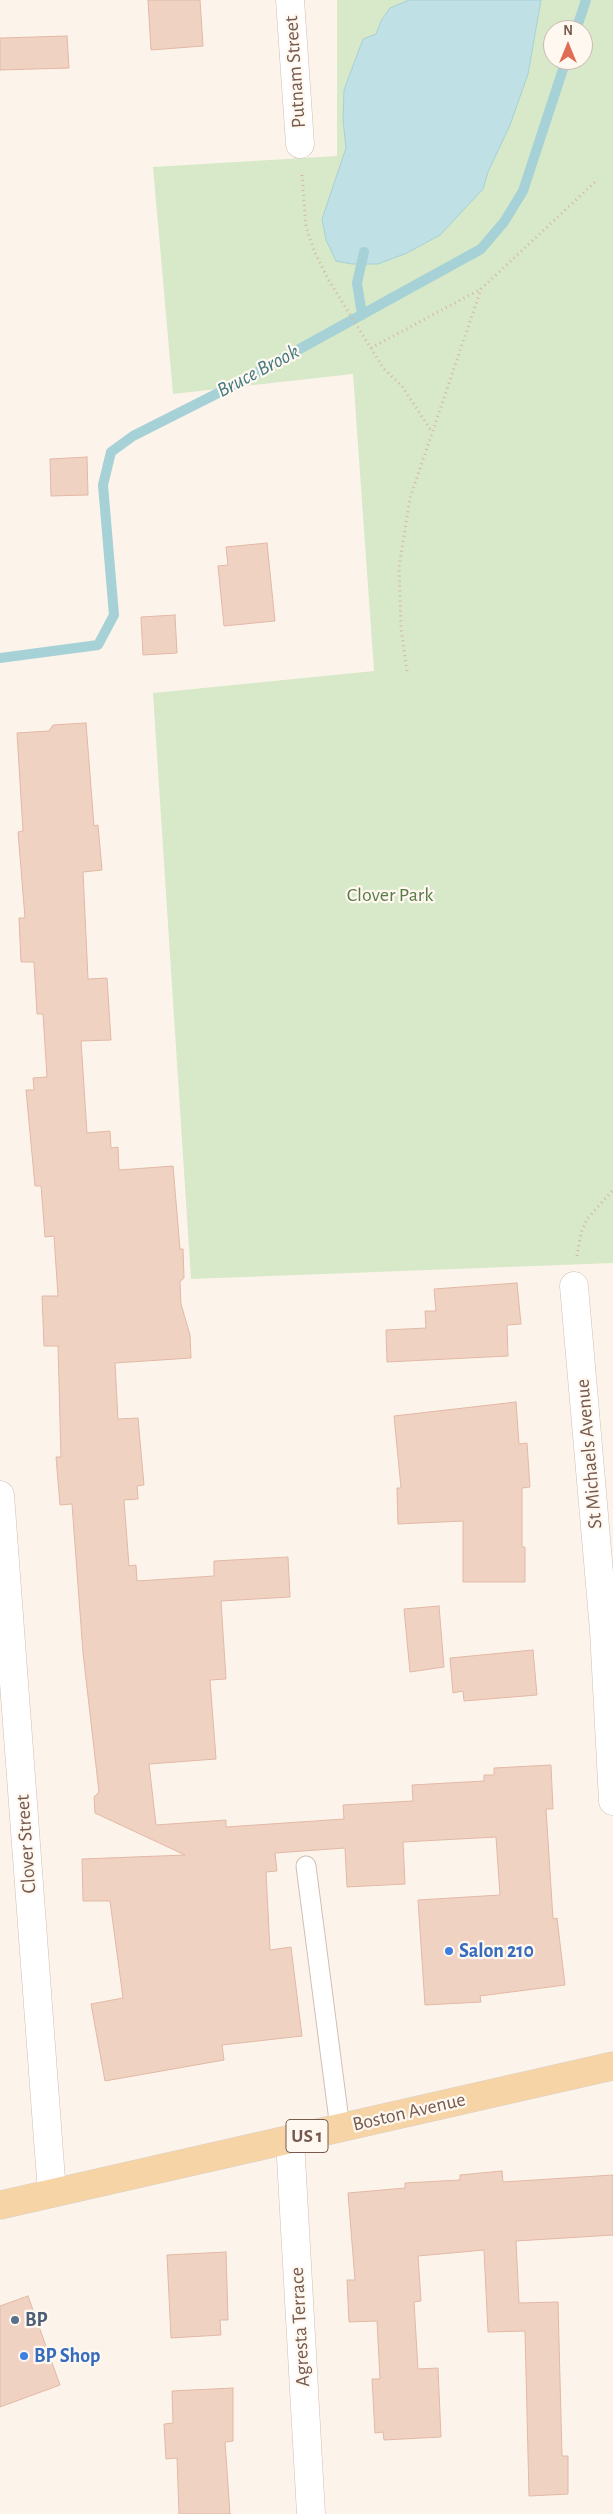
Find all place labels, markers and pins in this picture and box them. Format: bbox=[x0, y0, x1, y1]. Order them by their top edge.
place label: Salon 210 bbox=[459, 1939, 534, 1963]
marker: Salon 210 bbox=[443, 1945, 455, 1957]
place label: BP bbox=[25, 2308, 48, 2332]
marker: BP bbox=[9, 2314, 21, 2326]
place label: BP Shop bbox=[34, 2344, 100, 2368]
marker: BP Shop bbox=[18, 2350, 30, 2362]

